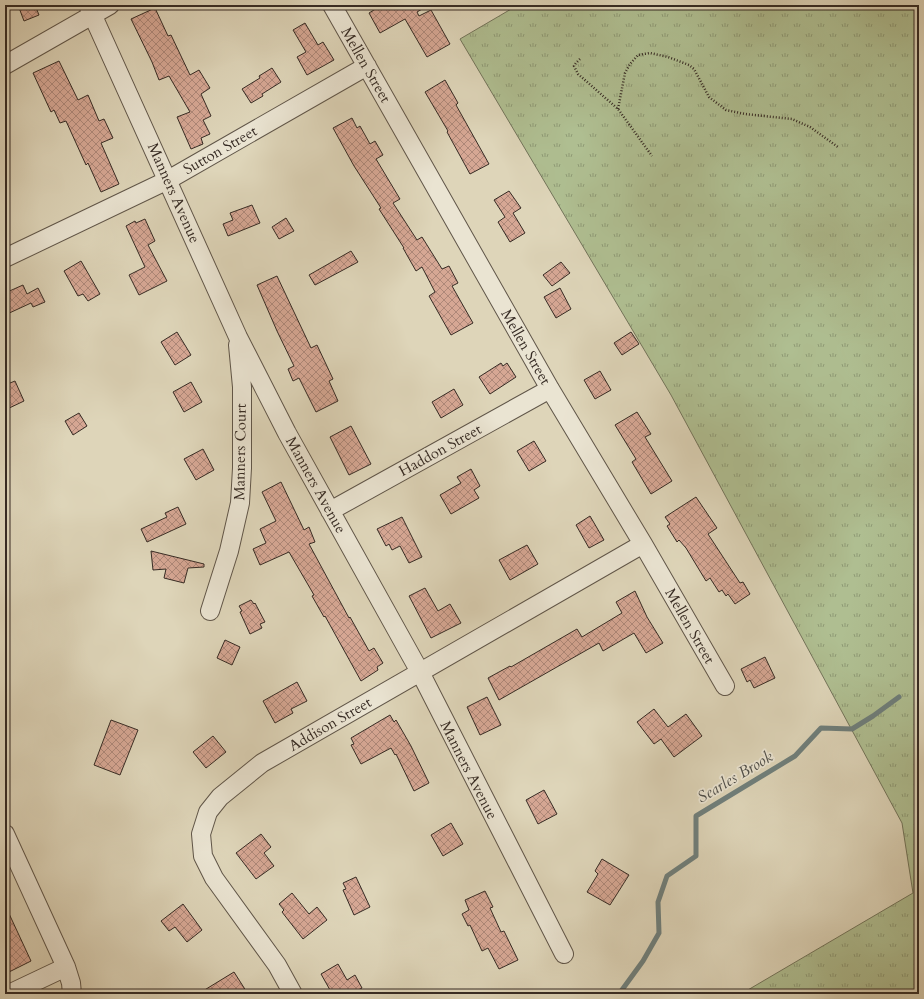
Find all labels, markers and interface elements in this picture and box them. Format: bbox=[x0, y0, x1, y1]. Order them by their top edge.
street label: Mellen Street bbox=[336, 24, 396, 107]
street label: Sutton Street bbox=[179, 121, 261, 179]
street label: Manners Avenue bbox=[143, 140, 205, 246]
street label: Mellen Street bbox=[496, 306, 556, 389]
street label: Manners Court bbox=[229, 403, 251, 501]
street label: Haddon Street bbox=[395, 419, 485, 481]
street label: Manners Avenue bbox=[281, 433, 351, 537]
street label: Mellen Street bbox=[660, 585, 720, 668]
street label: Addison Street bbox=[285, 692, 375, 756]
street label: Manners Avenue bbox=[436, 718, 502, 823]
water label: Searles Brook bbox=[693, 746, 777, 808]

